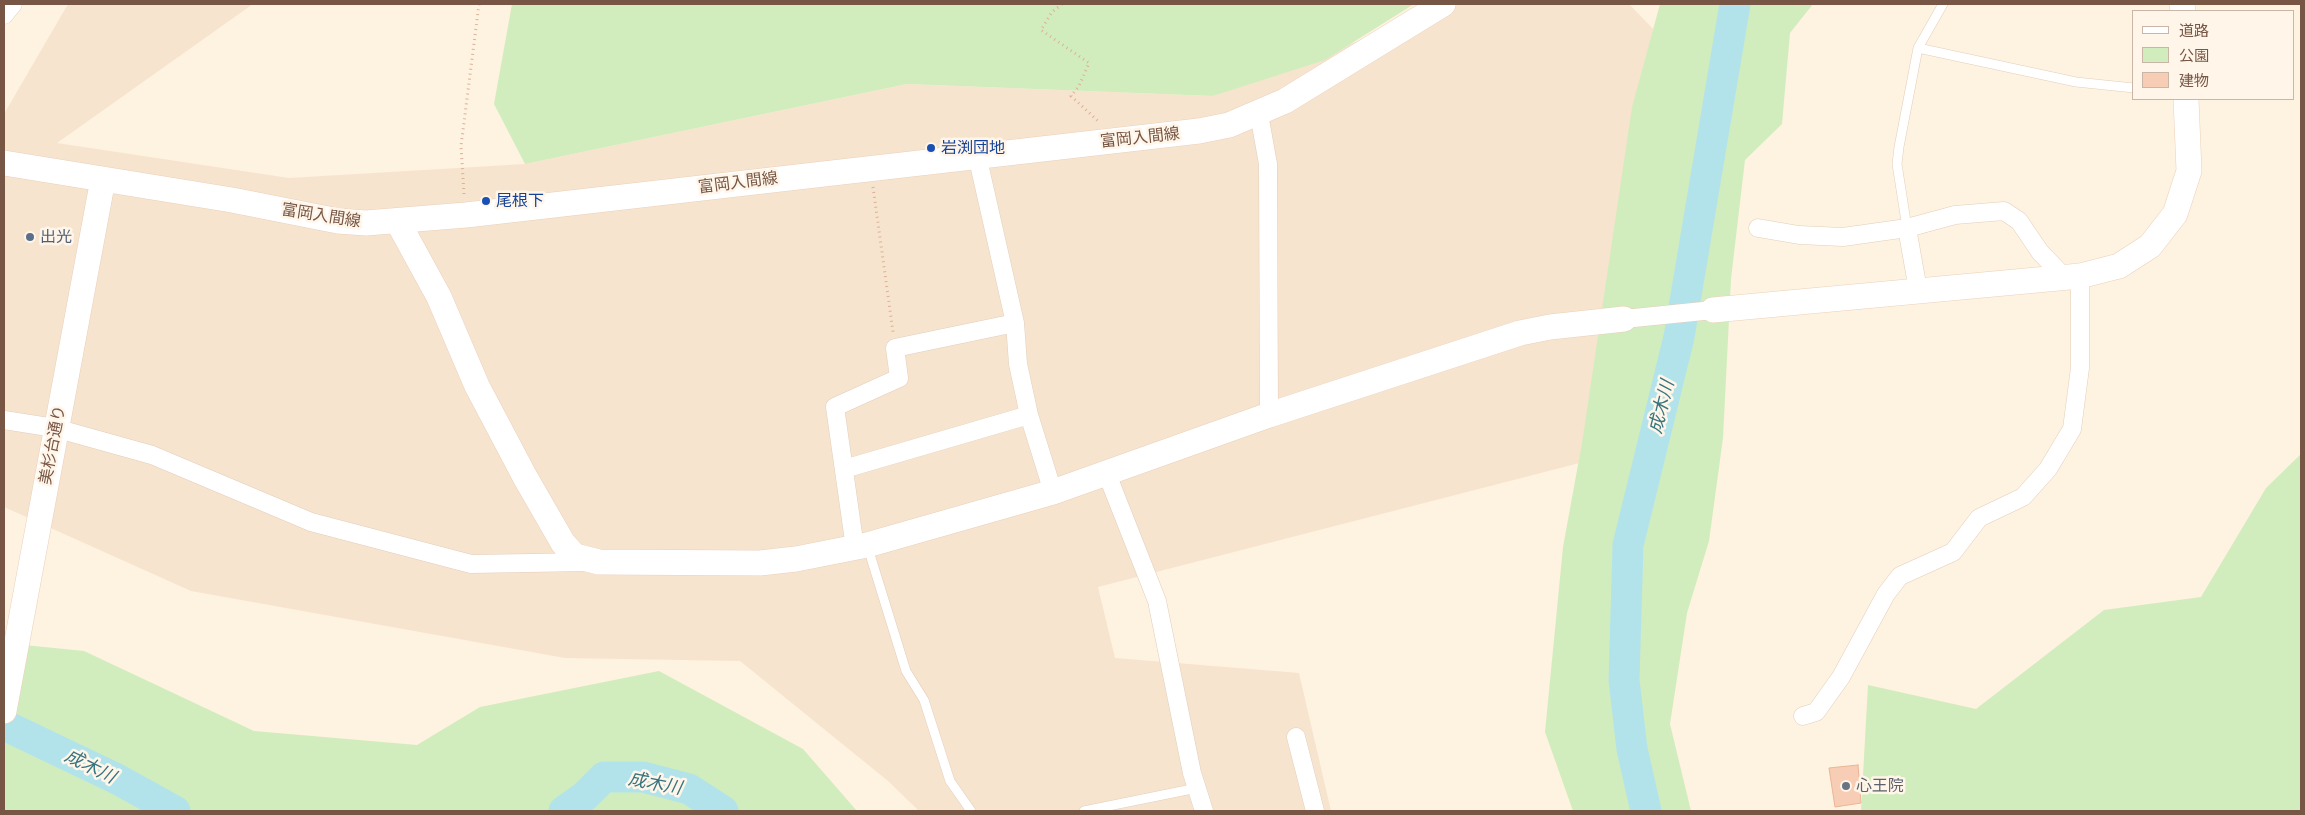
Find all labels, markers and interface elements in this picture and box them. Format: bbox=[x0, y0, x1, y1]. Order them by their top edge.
legend bbox=[2132, 10, 2295, 100]
text: 道路 bbox=[2179, 22, 2209, 40]
text: 公園 bbox=[2179, 47, 2209, 65]
text: 建物 bbox=[2179, 72, 2209, 90]
street label: 富岡入間線 bbox=[1099, 124, 1181, 152]
place label: 岩渕団地 bbox=[941, 138, 1005, 158]
marker: 岩渕団地 bbox=[925, 142, 937, 154]
street label: 富岡入間線 bbox=[697, 169, 779, 197]
place label: 尾根下 bbox=[496, 191, 544, 211]
marker: 尾根下 bbox=[480, 195, 492, 207]
street label: 富岡入間線 bbox=[280, 200, 362, 232]
place label: 出光 bbox=[40, 227, 72, 247]
marker: 出光 bbox=[24, 231, 36, 243]
water label: 成木川 bbox=[1645, 378, 1679, 436]
street label: 美杉台通り bbox=[36, 404, 70, 486]
water label: 成木川 bbox=[61, 745, 119, 789]
water label: 成木川 bbox=[626, 768, 684, 800]
place label: 心王院 bbox=[1856, 776, 1904, 796]
marker: 心王院 bbox=[1840, 780, 1852, 792]

